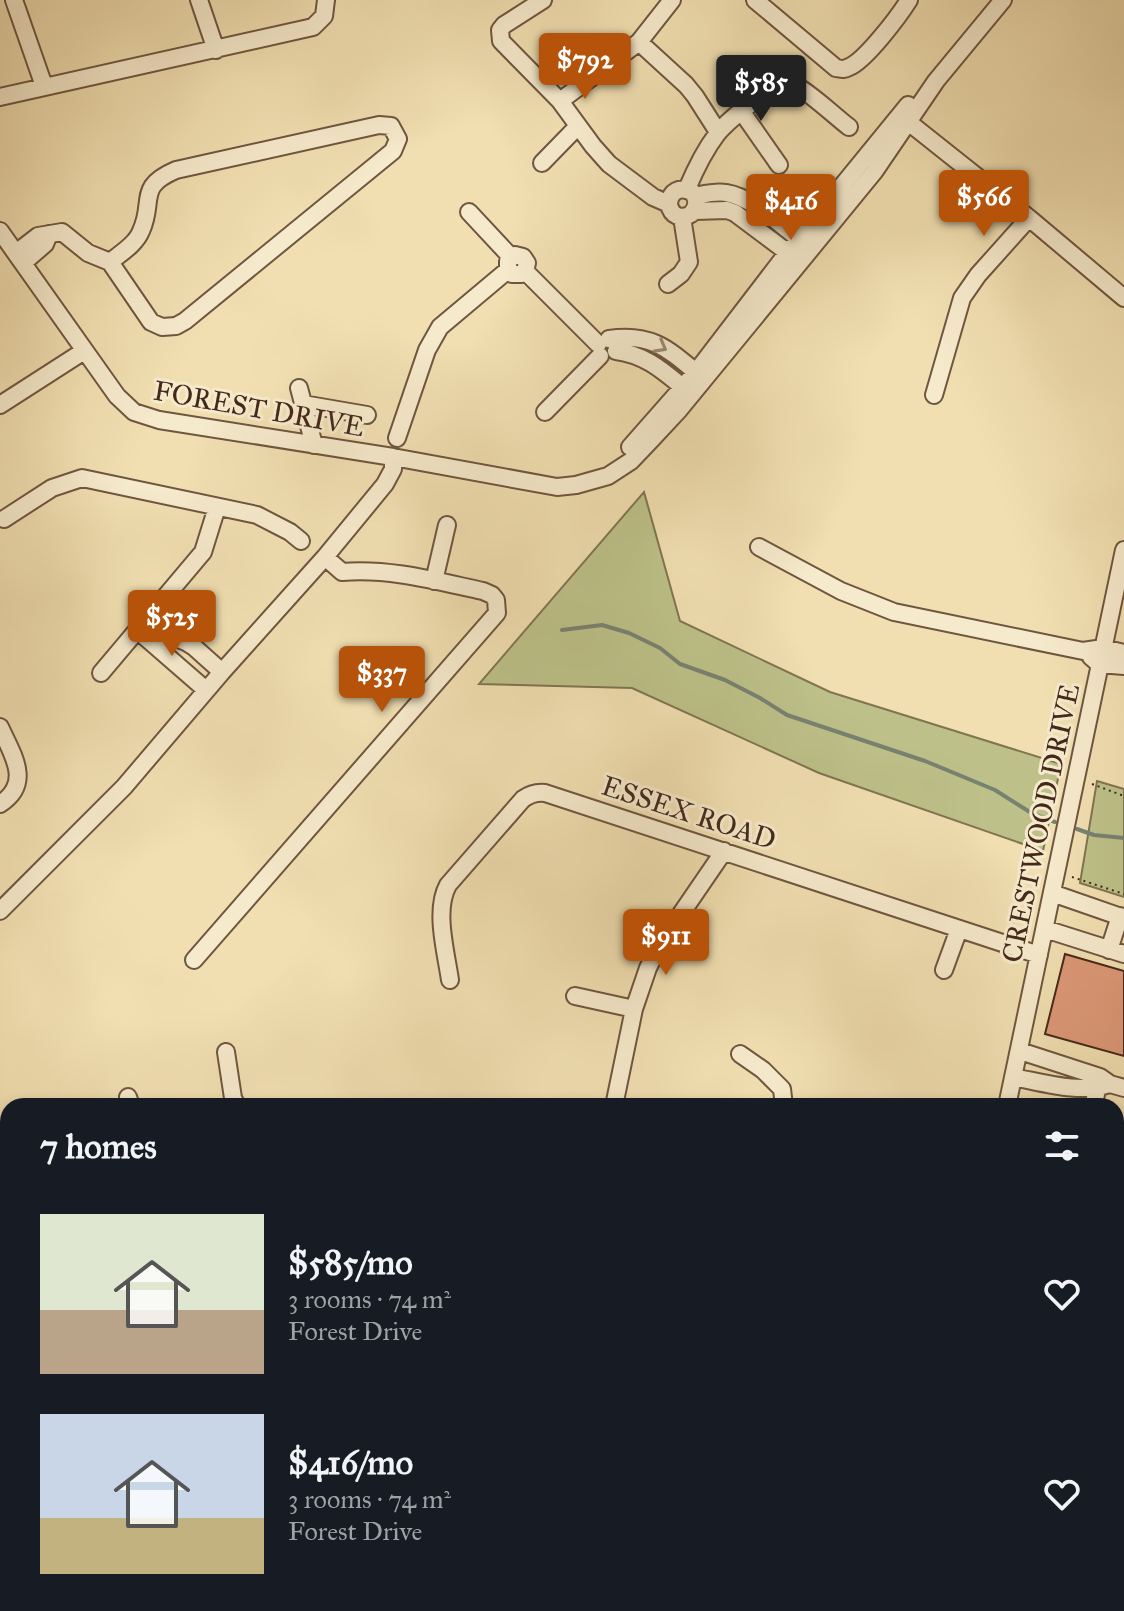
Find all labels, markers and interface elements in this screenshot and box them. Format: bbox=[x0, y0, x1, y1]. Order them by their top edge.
pin: $792 bbox=[538, 33, 632, 101]
text: $792 bbox=[557, 43, 613, 75]
pin: $585 bbox=[714, 55, 808, 123]
text: $585 bbox=[734, 65, 788, 97]
pin: $566 bbox=[937, 170, 1031, 238]
pin: $416 bbox=[744, 174, 838, 242]
text: $566 bbox=[957, 180, 1011, 212]
text: $416 bbox=[764, 184, 818, 216]
one-way arrow bbox=[652, 337, 667, 353]
street label: FOREST DRIVE bbox=[151, 373, 367, 444]
pin: $525 bbox=[125, 590, 219, 658]
text: $525 bbox=[146, 600, 198, 632]
pin: $337 bbox=[335, 646, 429, 714]
text: $337 bbox=[357, 656, 407, 688]
street label: CRESTWOOD DRIVE bbox=[994, 681, 1087, 966]
street label: ESSEX ROAD bbox=[597, 768, 780, 857]
pin: $911 bbox=[619, 909, 713, 977]
text: $911 bbox=[641, 919, 691, 951]
icon: filters bbox=[1040, 1124, 1084, 1168]
text: 7 homes bbox=[40, 1126, 157, 1167]
text: $585/mo bbox=[288, 1242, 413, 1283]
icon: home bbox=[104, 1246, 200, 1342]
icon: heart bbox=[1040, 1272, 1084, 1316]
text: 3 rooms · 74 m² bbox=[288, 1283, 451, 1315]
text: Forest Drive bbox=[288, 1315, 422, 1347]
text: $416/mo bbox=[288, 1442, 413, 1483]
icon: home bbox=[104, 1446, 200, 1542]
icon: heart bbox=[1040, 1472, 1084, 1516]
text: 3 rooms · 74 m² bbox=[288, 1483, 451, 1515]
text: Forest Drive bbox=[288, 1515, 422, 1547]

